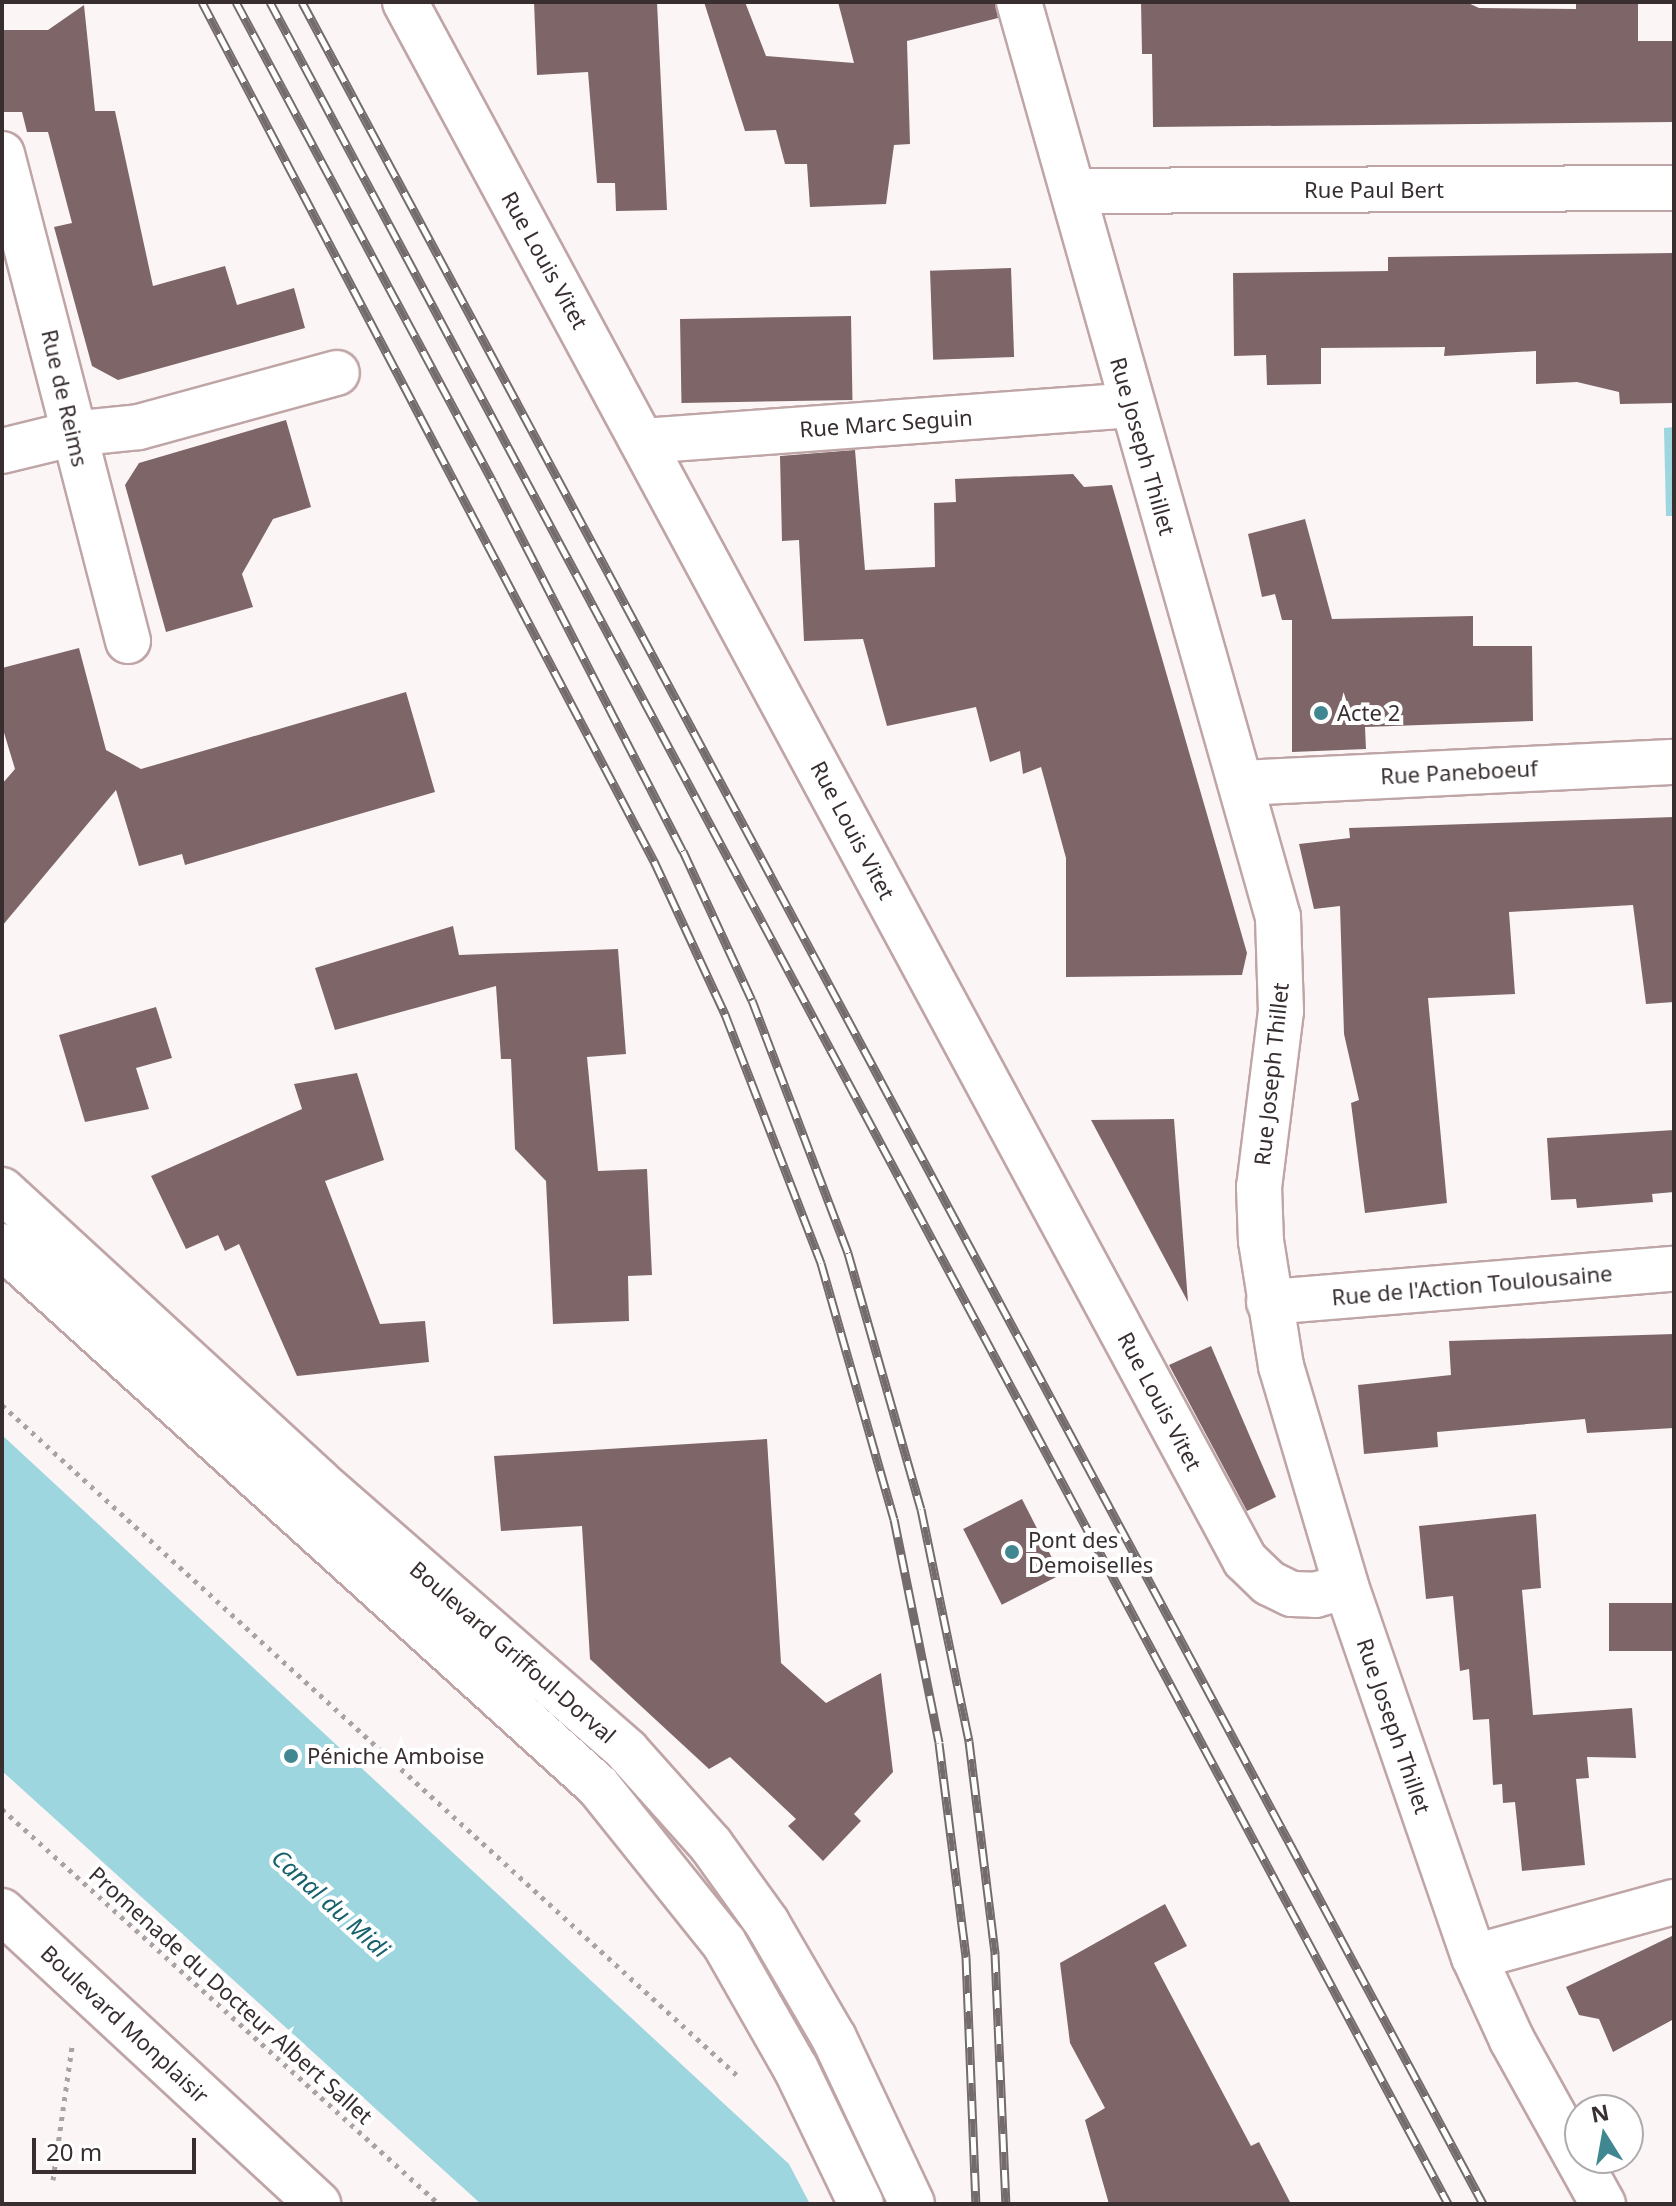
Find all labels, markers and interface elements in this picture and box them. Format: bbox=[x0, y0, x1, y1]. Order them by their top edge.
street label: Rue Paul Bert bbox=[1304, 177, 1444, 203]
street label: Rue Louis Vitet bbox=[496, 187, 594, 333]
street label: Rue de Reims bbox=[36, 327, 94, 469]
street label: Rue Joseph Thillet bbox=[1105, 354, 1181, 538]
street label: Rue Marc Seguin bbox=[799, 404, 973, 442]
place label: Acte 2 bbox=[1337, 700, 1400, 726]
marker: Acte 2 bbox=[1312, 704, 1330, 722]
street label: Rue Paneboeuf bbox=[1380, 755, 1538, 789]
street label: Rue Louis Vitet bbox=[805, 756, 901, 904]
street label: Rue Joseph Thillet bbox=[1248, 981, 1294, 1167]
street label: Rue de l'Action Toulousaine bbox=[1331, 1260, 1613, 1310]
street label: Rue Louis Vitet bbox=[1112, 1327, 1208, 1475]
place label: Pont des Demoiselles bbox=[1028, 1526, 1153, 1578]
marker: Pont des Demoiselles bbox=[1003, 1543, 1021, 1561]
street label: Boulevard Griffoul-Dorval bbox=[405, 1556, 621, 1748]
street label: Rue Joseph Thillet bbox=[1352, 1635, 1436, 1817]
place label: Péniche Amboise bbox=[307, 1743, 484, 1769]
marker: Péniche Amboise bbox=[282, 1747, 300, 1765]
water label: Canal du Midi bbox=[266, 1843, 396, 1963]
street label: Promenade du Docteur Albert Sallet bbox=[84, 1861, 378, 2129]
street label: Boulevard Monplaisir bbox=[36, 1939, 214, 2109]
north arrow bbox=[1564, 2094, 1644, 2174]
text: N bbox=[1588, 2096, 1611, 2129]
scale bar bbox=[36, 2122, 200, 2172]
text: 20 m bbox=[46, 2135, 102, 2168]

